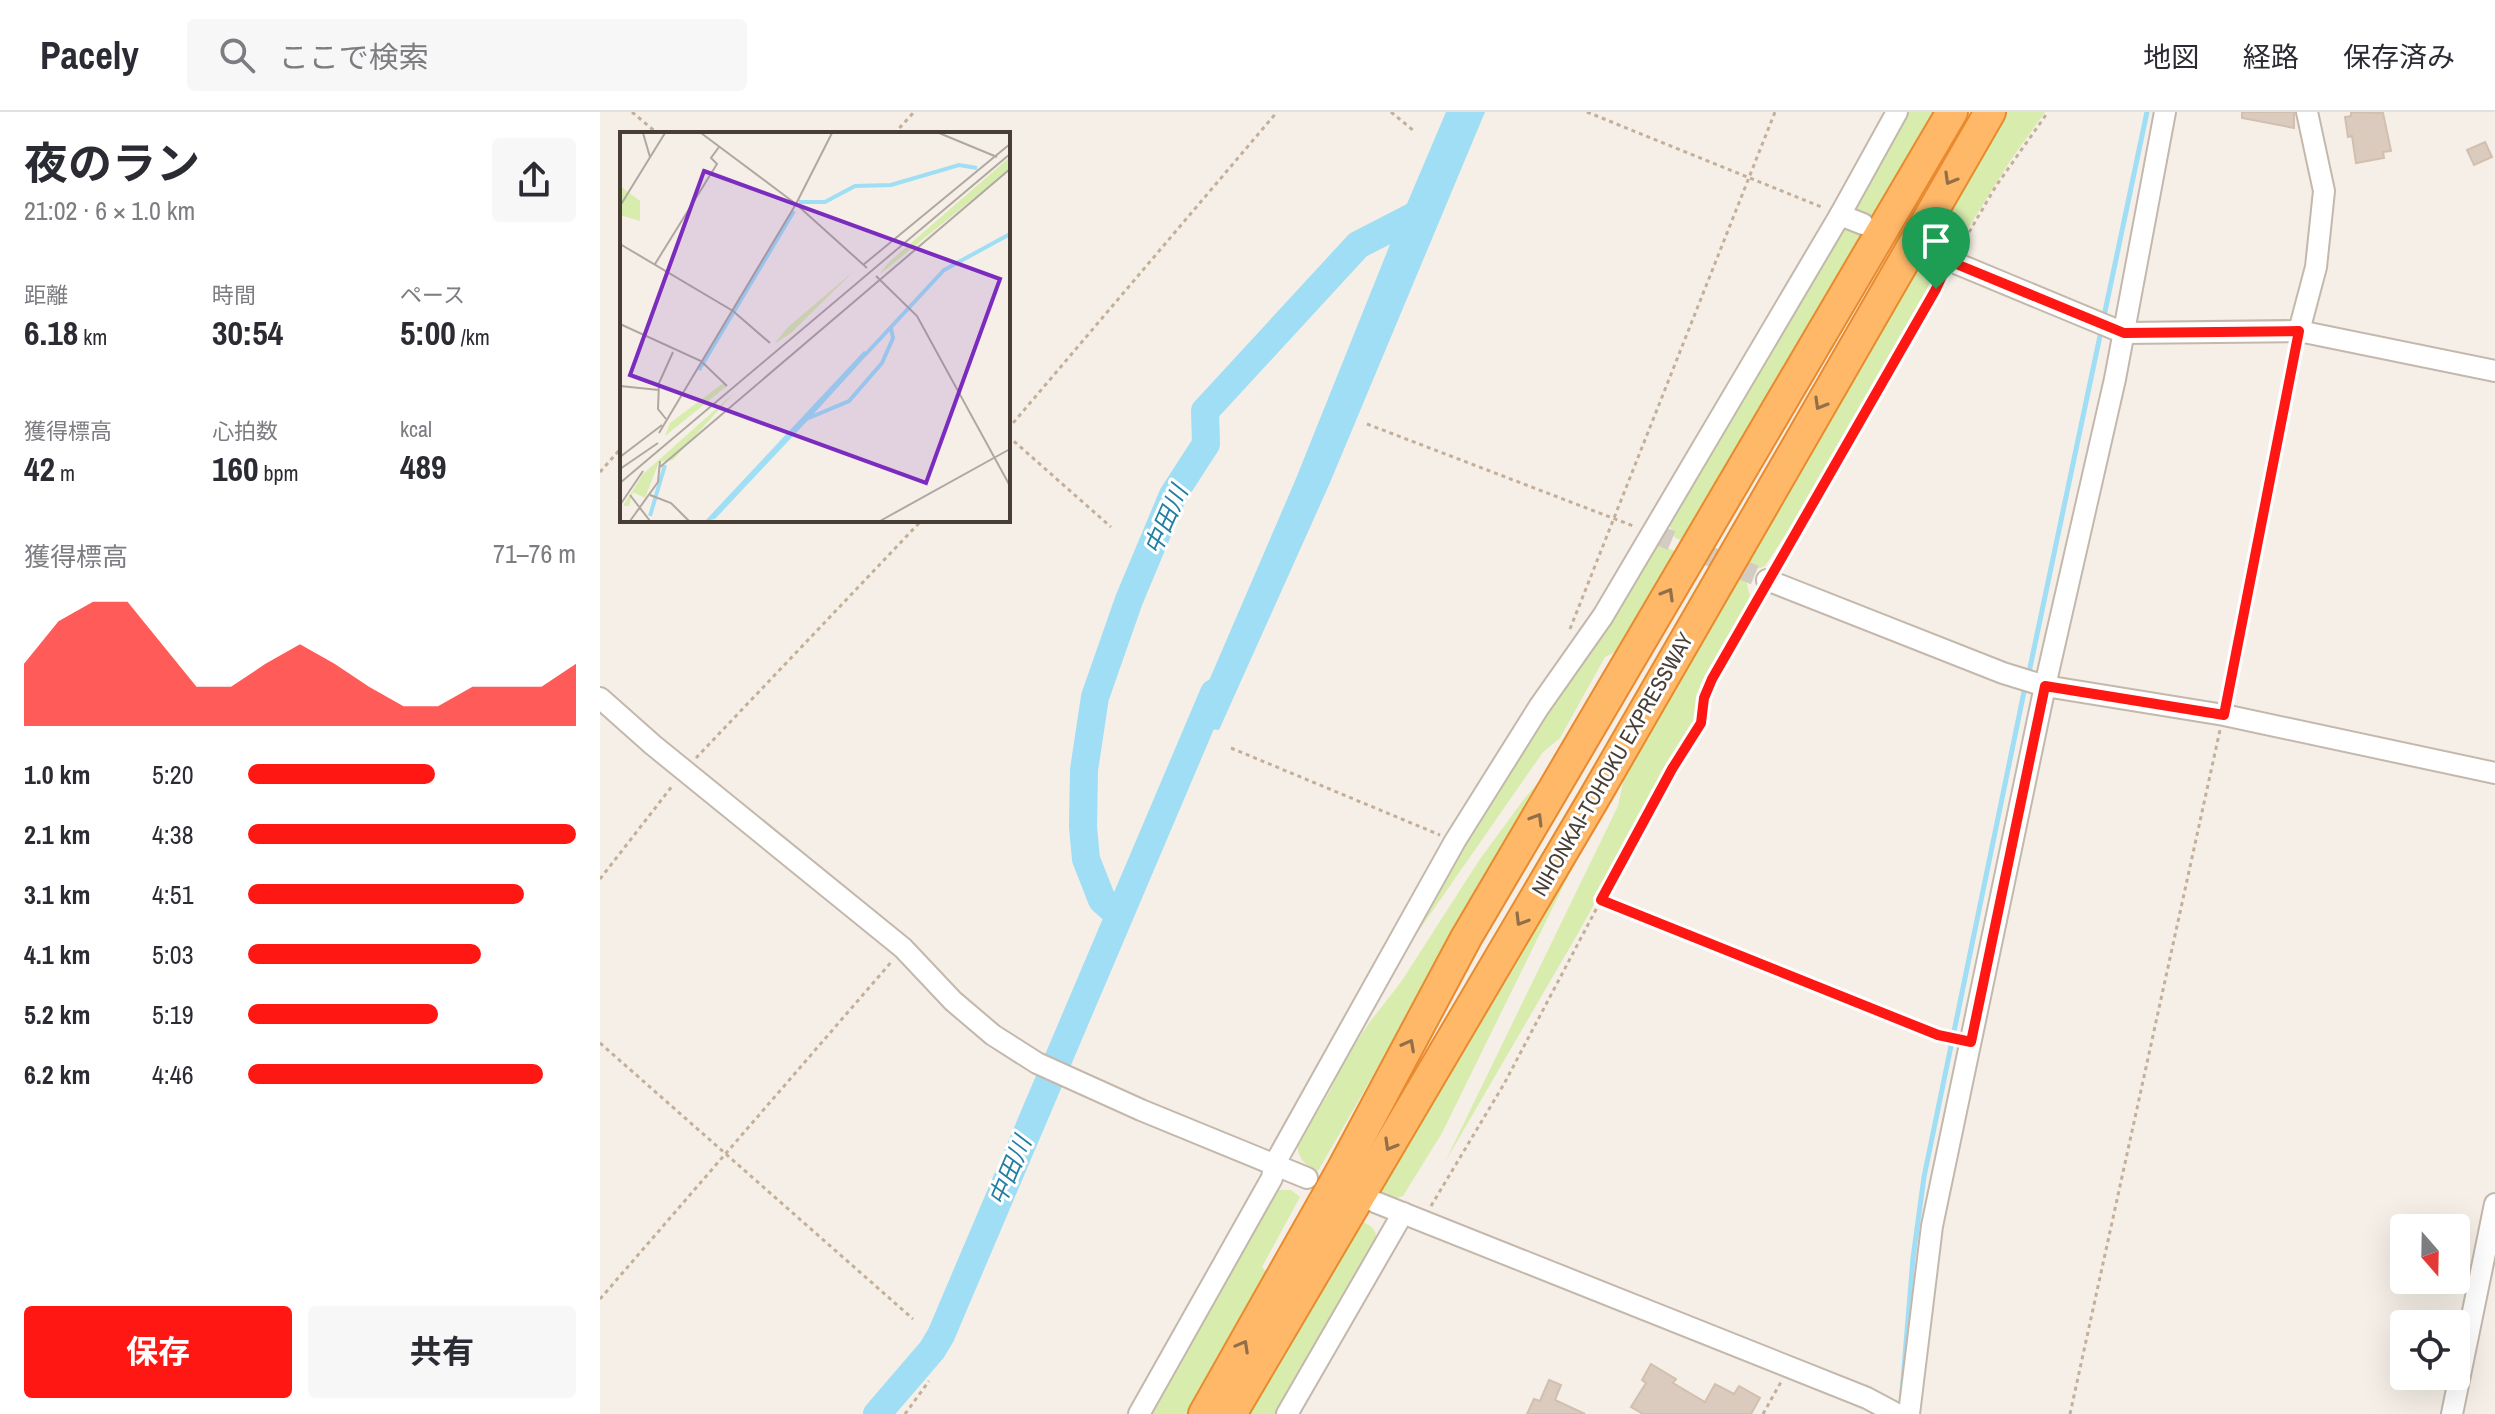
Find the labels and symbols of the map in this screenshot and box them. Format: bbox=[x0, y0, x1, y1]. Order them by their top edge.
inset map bbox=[620, 132, 1010, 522]
one-way arrow bbox=[1944, 170, 1960, 185]
pin bbox=[1902, 207, 1970, 289]
one-way arrow bbox=[1814, 395, 1830, 410]
water label: 中田川 bbox=[1136, 477, 1196, 559]
one-way arrow bbox=[1658, 588, 1674, 603]
street label: NIHONKAI-TOHOKU EXPRESSWAY bbox=[1524, 627, 1700, 901]
one-way arrow bbox=[1527, 813, 1543, 828]
one-way arrow bbox=[1516, 911, 1531, 926]
one-way arrow bbox=[1399, 1039, 1415, 1054]
water label: 中田川 bbox=[980, 1128, 1039, 1210]
one-way arrow bbox=[1384, 1136, 1400, 1150]
north arrow bbox=[2390, 1214, 2470, 1294]
one-way arrow bbox=[1233, 1340, 1248, 1354]

